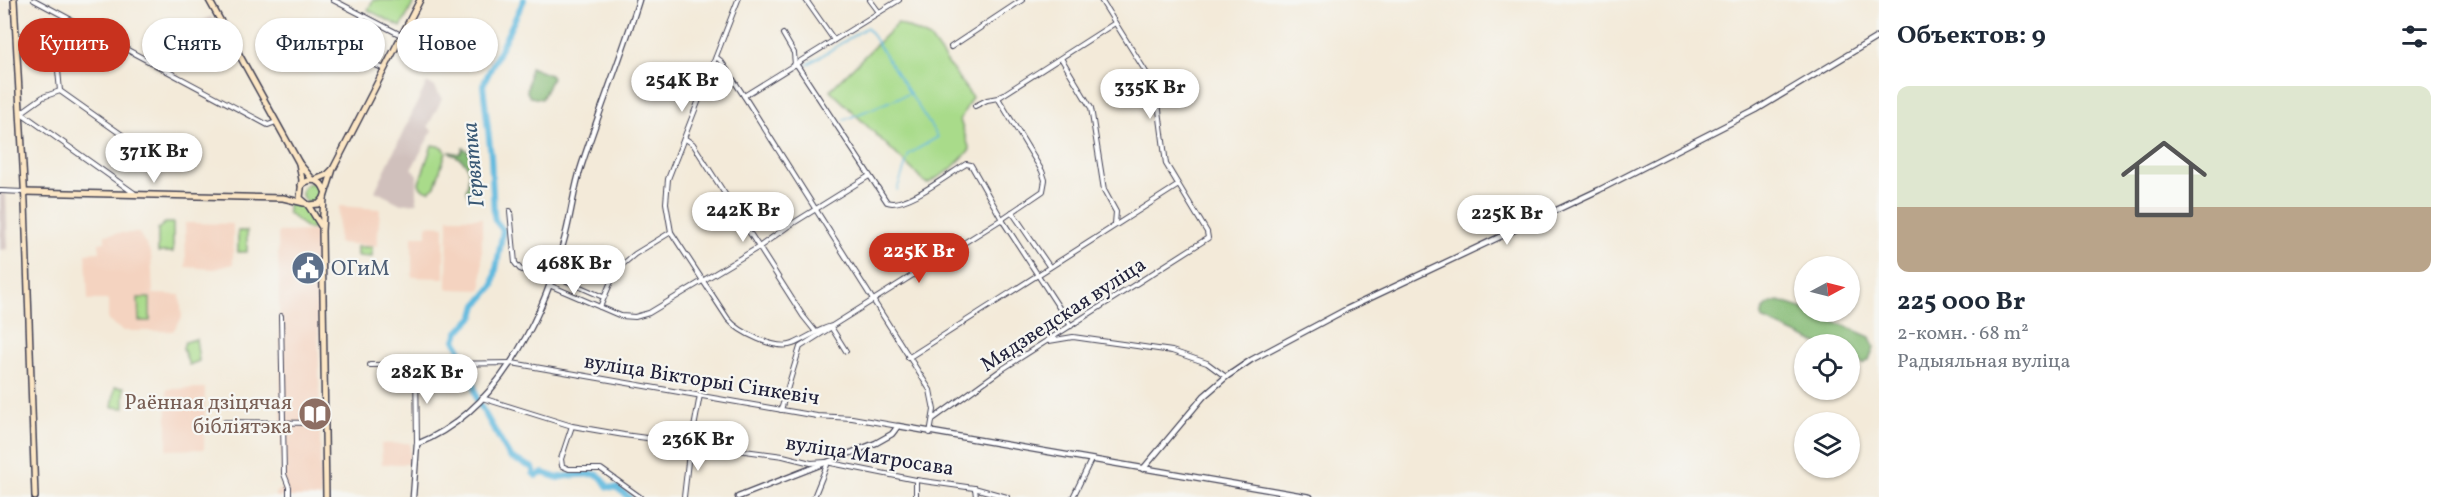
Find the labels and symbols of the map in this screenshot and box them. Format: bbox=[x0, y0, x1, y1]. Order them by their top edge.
pin: 254K Br bbox=[627, 62, 737, 113]
pin: 335K Br bbox=[1095, 69, 1205, 120]
water label: Гервятка bbox=[455, 121, 494, 209]
pin: 371K Br bbox=[99, 133, 209, 184]
pin: 242K Br bbox=[688, 192, 798, 243]
pin: 225K Br bbox=[1452, 195, 1562, 246]
pin: 225K Br bbox=[864, 233, 974, 284]
pin: 468K Br bbox=[519, 245, 629, 296]
public building icon: ОГиМ bbox=[290, 250, 326, 286]
street label: Мядзведская вуліца bbox=[975, 251, 1152, 380]
place label: ОГиМ bbox=[331, 255, 390, 284]
north arrow bbox=[1794, 256, 1860, 322]
street label: вуліца Вікторыі Сінкевіч bbox=[582, 348, 821, 413]
pin: 282K Br bbox=[372, 354, 482, 405]
place label: Раённая дзіцячая бібліятэка bbox=[124, 389, 292, 442]
library icon: Раённая дзіцячая бібліятэка bbox=[297, 396, 333, 432]
pin: 236K Br bbox=[643, 421, 753, 472]
street label: вуліца Матросава bbox=[784, 429, 956, 484]

